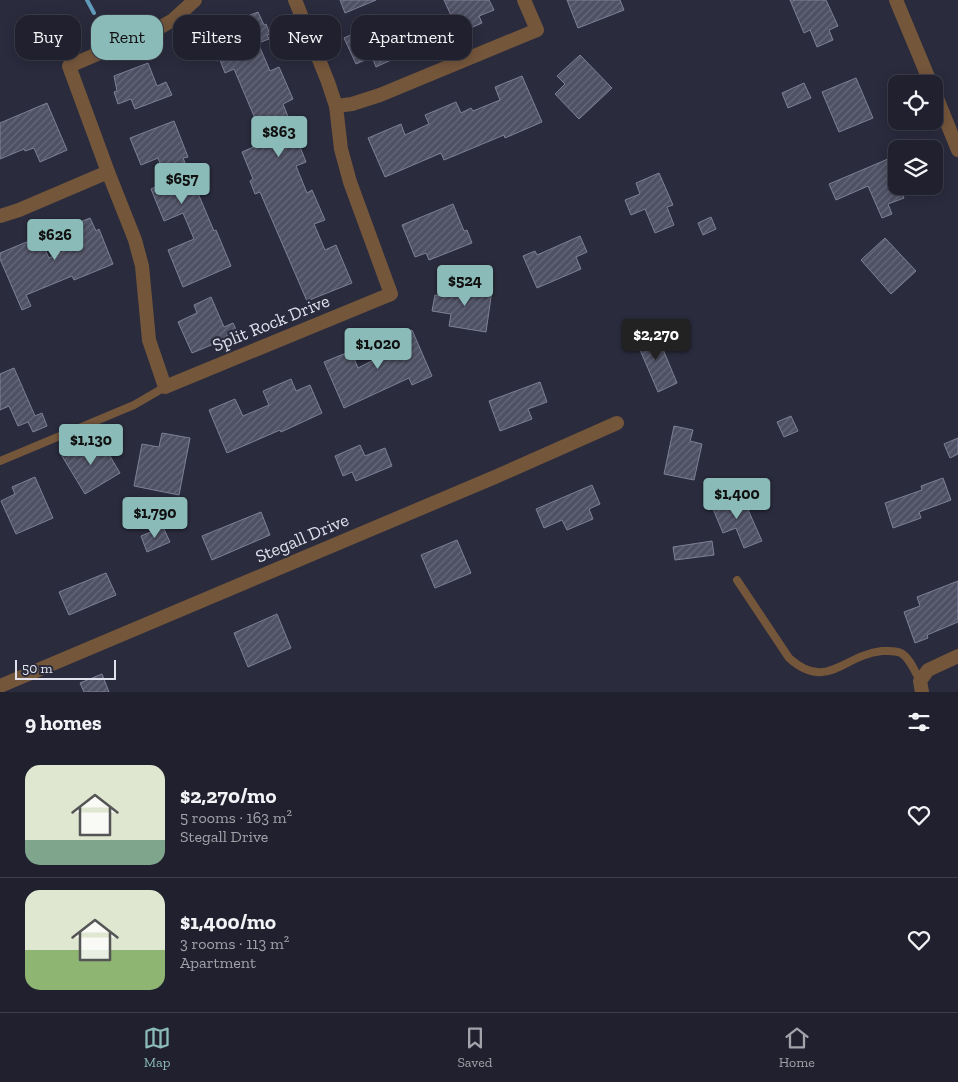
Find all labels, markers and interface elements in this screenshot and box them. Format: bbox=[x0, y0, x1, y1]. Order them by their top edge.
chip: Buy bbox=[15, 15, 81, 60]
chip: Rent bbox=[91, 15, 163, 60]
chip: Filters bbox=[173, 15, 260, 60]
chip: New bbox=[270, 15, 341, 60]
chip: Apartment bbox=[351, 15, 472, 60]
map controls bbox=[888, 75, 943, 195]
button: locate bbox=[888, 75, 943, 130]
pin: $863 bbox=[249, 116, 309, 158]
text: $863 bbox=[262, 122, 296, 141]
button: layers bbox=[888, 140, 943, 195]
pin: $657 bbox=[152, 162, 212, 205]
text: $657 bbox=[166, 169, 198, 188]
pin: $626 bbox=[25, 218, 85, 261]
text: $626 bbox=[38, 225, 72, 244]
pin: $524 bbox=[435, 264, 495, 307]
text: $524 bbox=[448, 271, 482, 290]
street label: Split Rock Drive bbox=[209, 290, 333, 356]
pin: $2,270 bbox=[615, 318, 697, 361]
text: $2,270 bbox=[633, 325, 679, 344]
pin: $1,020 bbox=[337, 328, 419, 370]
text: $1,020 bbox=[356, 334, 400, 353]
pin: $1,130 bbox=[50, 424, 132, 466]
text: $1,130 bbox=[70, 430, 112, 449]
pin: $1,400 bbox=[696, 478, 778, 520]
text: $1,400 bbox=[714, 484, 760, 503]
pin: $1,790 bbox=[114, 496, 196, 539]
text: $1,790 bbox=[133, 503, 177, 522]
street label: Stegall Drive bbox=[252, 508, 352, 568]
scale bar bbox=[15, 657, 116, 680]
text: 50 m bbox=[22, 660, 53, 677]
icon: filters bbox=[905, 708, 933, 736]
text: 9 homes bbox=[25, 710, 102, 735]
text: $2,270/mo bbox=[180, 783, 277, 808]
icon: home bbox=[65, 785, 125, 845]
icon: heart bbox=[905, 801, 933, 829]
text: 5 rooms · 163 m² bbox=[180, 808, 292, 827]
text: Stegall Drive bbox=[180, 827, 268, 846]
text: $1,400/mo bbox=[180, 909, 276, 934]
icon: home bbox=[65, 910, 125, 970]
icon: heart bbox=[905, 926, 933, 954]
text: 3 rooms · 113 m² bbox=[180, 934, 289, 953]
text: Apartment bbox=[180, 953, 256, 972]
tab: Map bbox=[143, 1024, 171, 1071]
tab: Saved bbox=[457, 1024, 492, 1071]
tab: Home bbox=[779, 1024, 815, 1071]

